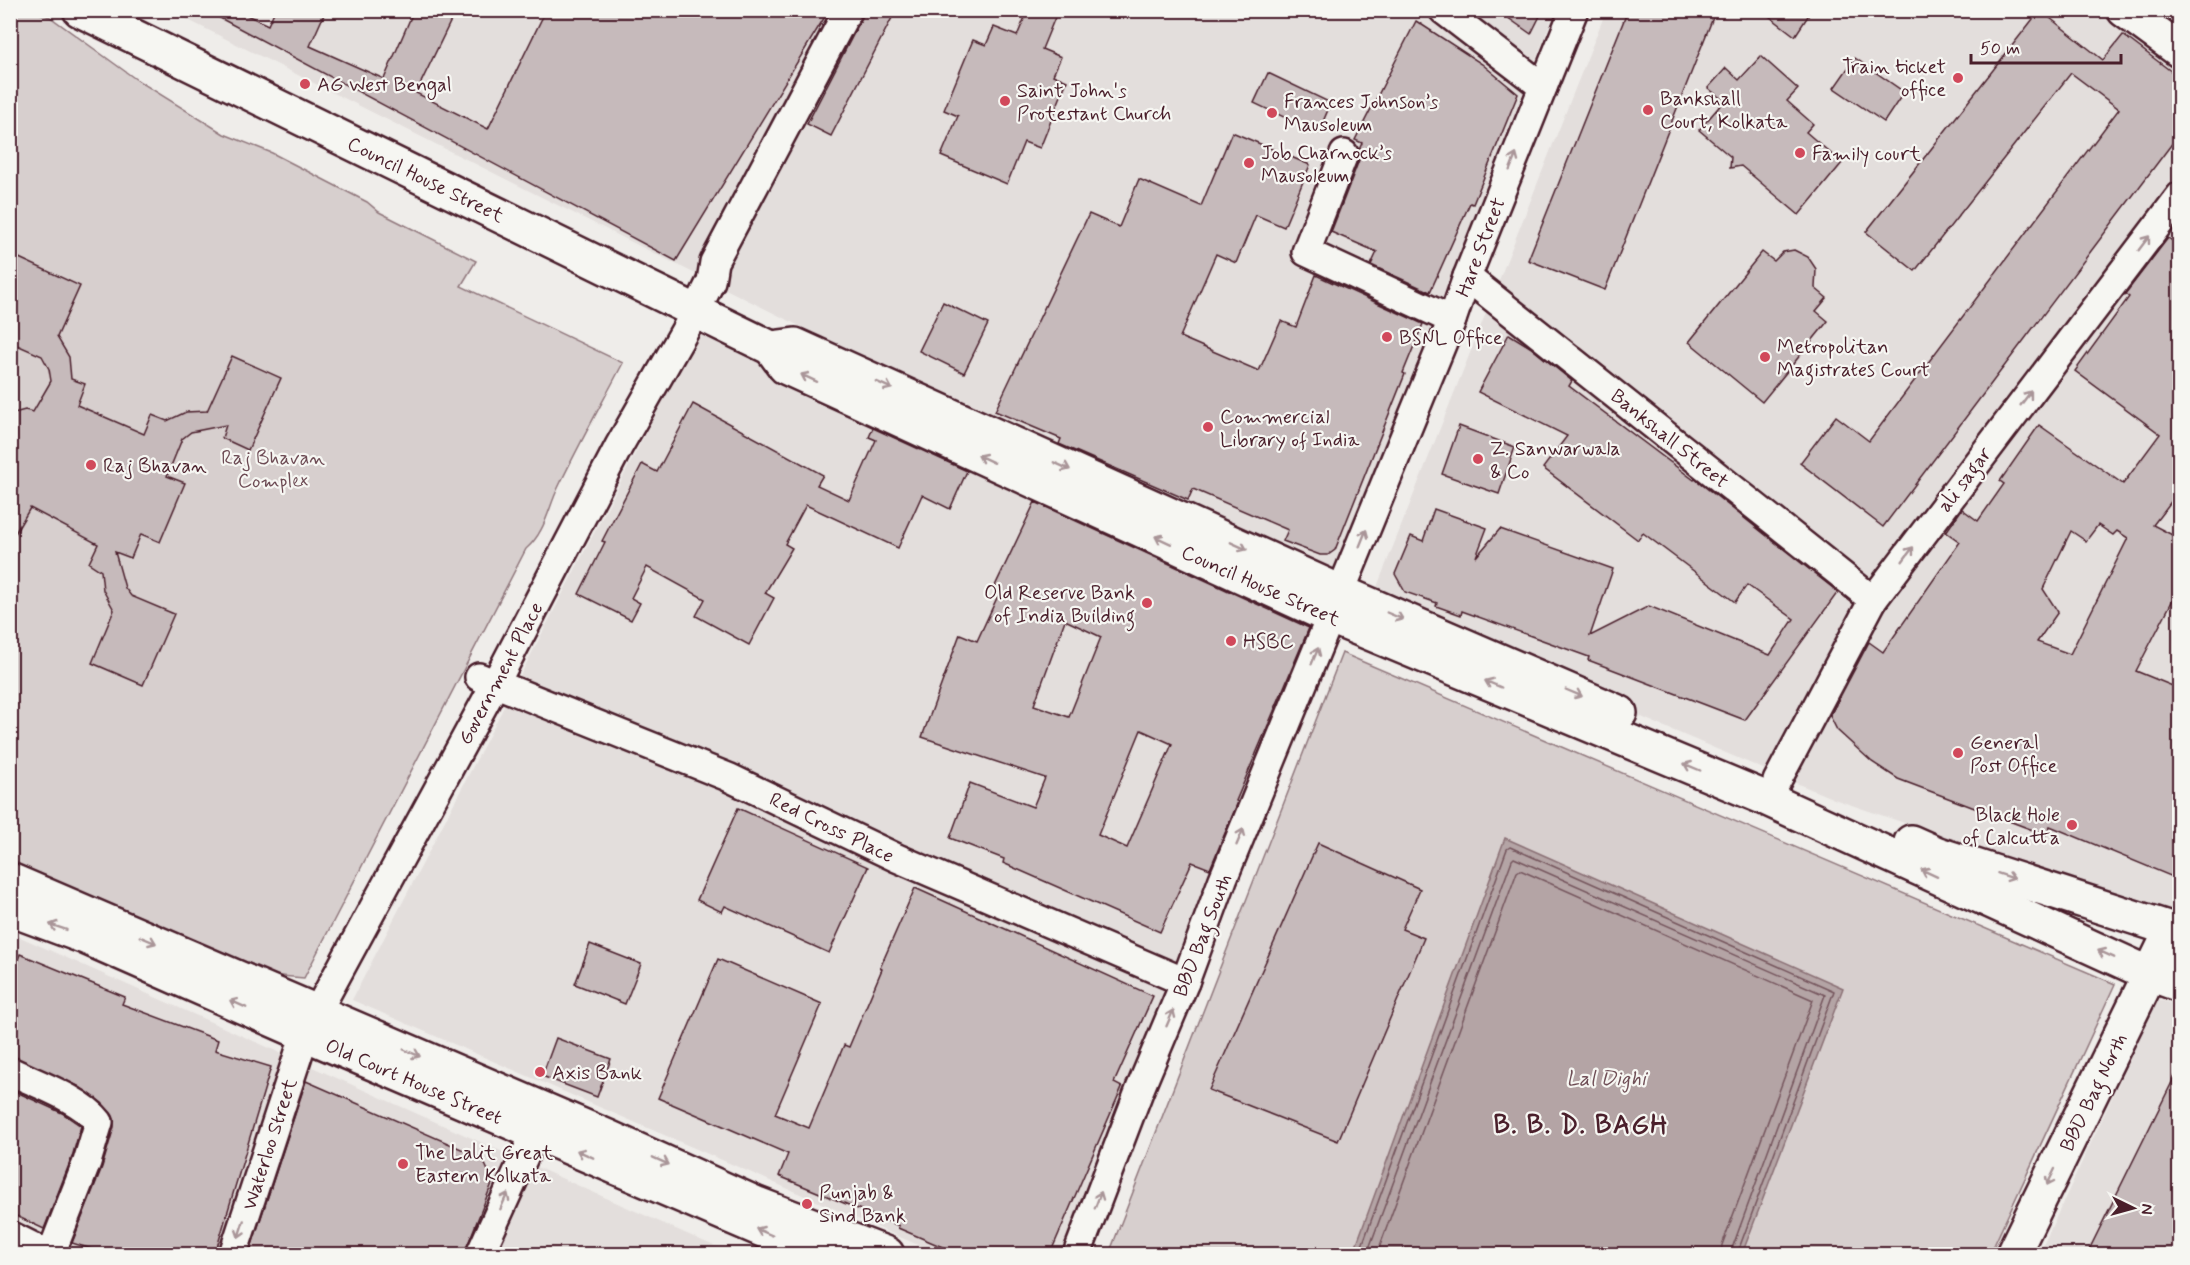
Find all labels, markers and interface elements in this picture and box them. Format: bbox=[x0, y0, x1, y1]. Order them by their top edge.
scale bar bbox=[1971, 27, 2121, 65]
text: 50 m bbox=[1980, 37, 2020, 61]
place label: Train ticket office bbox=[1842, 54, 1946, 104]
marker: Train ticket office bbox=[1951, 71, 1965, 85]
place label: AG West Bengal bbox=[317, 72, 452, 100]
marker: AG West Bengal bbox=[298, 77, 312, 91]
place label: Saint John's Protestant Church bbox=[1017, 78, 1171, 128]
place label: Bankshall Court, Kolkata bbox=[1660, 86, 1789, 136]
place label: Frances Johnson’s Mausoleum bbox=[1284, 89, 1439, 139]
marker: Saint John's Protestant Church bbox=[998, 94, 1012, 108]
marker: Bankshall Court, Kolkata bbox=[1641, 103, 1655, 117]
marker: Frances Johnson’s Mausoleum bbox=[1265, 106, 1279, 120]
street label: Council House Street bbox=[343, 131, 508, 230]
place label: Job Charnock’s Mausoleum bbox=[1261, 140, 1392, 190]
place label: Family court bbox=[1812, 141, 1921, 168]
marker: Family court bbox=[1793, 146, 1807, 160]
one-way arrow bbox=[1508, 153, 1519, 172]
marker: Job Charnock’s Mausoleum bbox=[1242, 156, 1256, 170]
street label: Hare Street bbox=[1450, 194, 1513, 301]
one-way arrow bbox=[2137, 235, 2150, 251]
place label: BSNL Office bbox=[1399, 325, 1503, 352]
marker: BSNL Office bbox=[1380, 330, 1394, 344]
place label: Metropolitan Magistrates Court bbox=[1777, 334, 1930, 386]
marker: Metropolitan Magistrates Court bbox=[1758, 350, 1772, 364]
one-way arrow bbox=[800, 372, 818, 383]
one-way arrow bbox=[874, 380, 892, 392]
street label: Bankshall Street bbox=[1604, 383, 1734, 495]
one-way arrow bbox=[2020, 391, 2032, 407]
place label: Commercial Library of India bbox=[1220, 404, 1360, 454]
marker: Commercial Library of India bbox=[1201, 420, 1215, 434]
place label: Z. Sanwarwala & Co bbox=[1490, 436, 1621, 486]
street label: ali sagar bbox=[1932, 441, 2001, 519]
park label: Raj Bhavan Complex bbox=[221, 445, 325, 495]
marker: Z. Sanwarwala & Co bbox=[1471, 452, 1485, 466]
place label: Raj Bhavan bbox=[103, 453, 207, 480]
one-way arrow bbox=[977, 453, 995, 465]
marker: Raj Bhavan bbox=[84, 458, 98, 472]
one-way arrow bbox=[1052, 460, 1070, 472]
one-way arrow bbox=[1358, 530, 1369, 548]
one-way arrow bbox=[1155, 534, 1173, 546]
street label: Council House Street bbox=[1177, 539, 1344, 634]
one-way arrow bbox=[1230, 541, 1248, 553]
one-way arrow bbox=[1902, 546, 1914, 562]
place label: Old Reserve Bank of India Building bbox=[984, 580, 1135, 632]
marker: Old Reserve Bank of India Building bbox=[1140, 596, 1154, 610]
street label: Government Place bbox=[452, 598, 550, 750]
one-way arrow bbox=[1386, 611, 1404, 622]
place label: HSBC bbox=[1243, 629, 1294, 656]
marker: HSBC bbox=[1224, 634, 1238, 648]
one-way arrow bbox=[1310, 648, 1321, 666]
one-way arrow bbox=[1484, 678, 1502, 689]
one-way arrow bbox=[1564, 688, 1583, 699]
place label: General Post Office bbox=[1970, 730, 2057, 780]
marker: General Post Office bbox=[1951, 746, 1965, 760]
one-way arrow bbox=[1683, 761, 1702, 772]
street label: Red Cross Place bbox=[765, 787, 898, 870]
place label: Black Hole of Calcutta bbox=[1963, 802, 2060, 852]
marker: Black Hole of Calcutta bbox=[2065, 818, 2079, 832]
one-way arrow bbox=[1235, 828, 1246, 846]
one-way arrow bbox=[1920, 867, 1938, 878]
street label: BBD Bag South bbox=[1168, 870, 1241, 1002]
one-way arrow bbox=[1996, 871, 2015, 882]
one-way arrow bbox=[50, 921, 68, 932]
one-way arrow bbox=[139, 935, 157, 946]
one-way arrow bbox=[2098, 948, 2116, 959]
one-way arrow bbox=[229, 998, 247, 1009]
one-way arrow bbox=[1165, 1010, 1176, 1028]
street label: BBD Bag North bbox=[2054, 1029, 2136, 1157]
street label: Old Court House Street bbox=[321, 1033, 506, 1132]
one-way arrow bbox=[402, 1047, 420, 1059]
place label: Axis Bank bbox=[552, 1060, 642, 1087]
marker: Axis Bank bbox=[533, 1065, 547, 1079]
water label: Lal Dighi bbox=[1566, 1065, 1649, 1093]
street label: Waterloo Street bbox=[236, 1075, 304, 1214]
district label: B. B. D. BAGH bbox=[1493, 1109, 1669, 1143]
place label: The Lalit Great Eastern Kolkata bbox=[415, 1140, 553, 1190]
one-way arrow bbox=[576, 1148, 594, 1160]
one-way arrow bbox=[652, 1156, 670, 1167]
marker: The Lalit Great Eastern Kolkata bbox=[396, 1157, 410, 1171]
one-way arrow bbox=[2044, 1168, 2056, 1186]
north arrow bbox=[2103, 1178, 2163, 1238]
place label: Punjab & Sind Bank bbox=[819, 1180, 906, 1230]
one-way arrow bbox=[1094, 1191, 1105, 1210]
one-way arrow bbox=[499, 1193, 510, 1211]
marker: Punjab & Sind Bank bbox=[800, 1197, 814, 1211]
text: N bbox=[2136, 1203, 2157, 1215]
one-way arrow bbox=[235, 1219, 246, 1238]
one-way arrow bbox=[755, 1226, 773, 1237]

